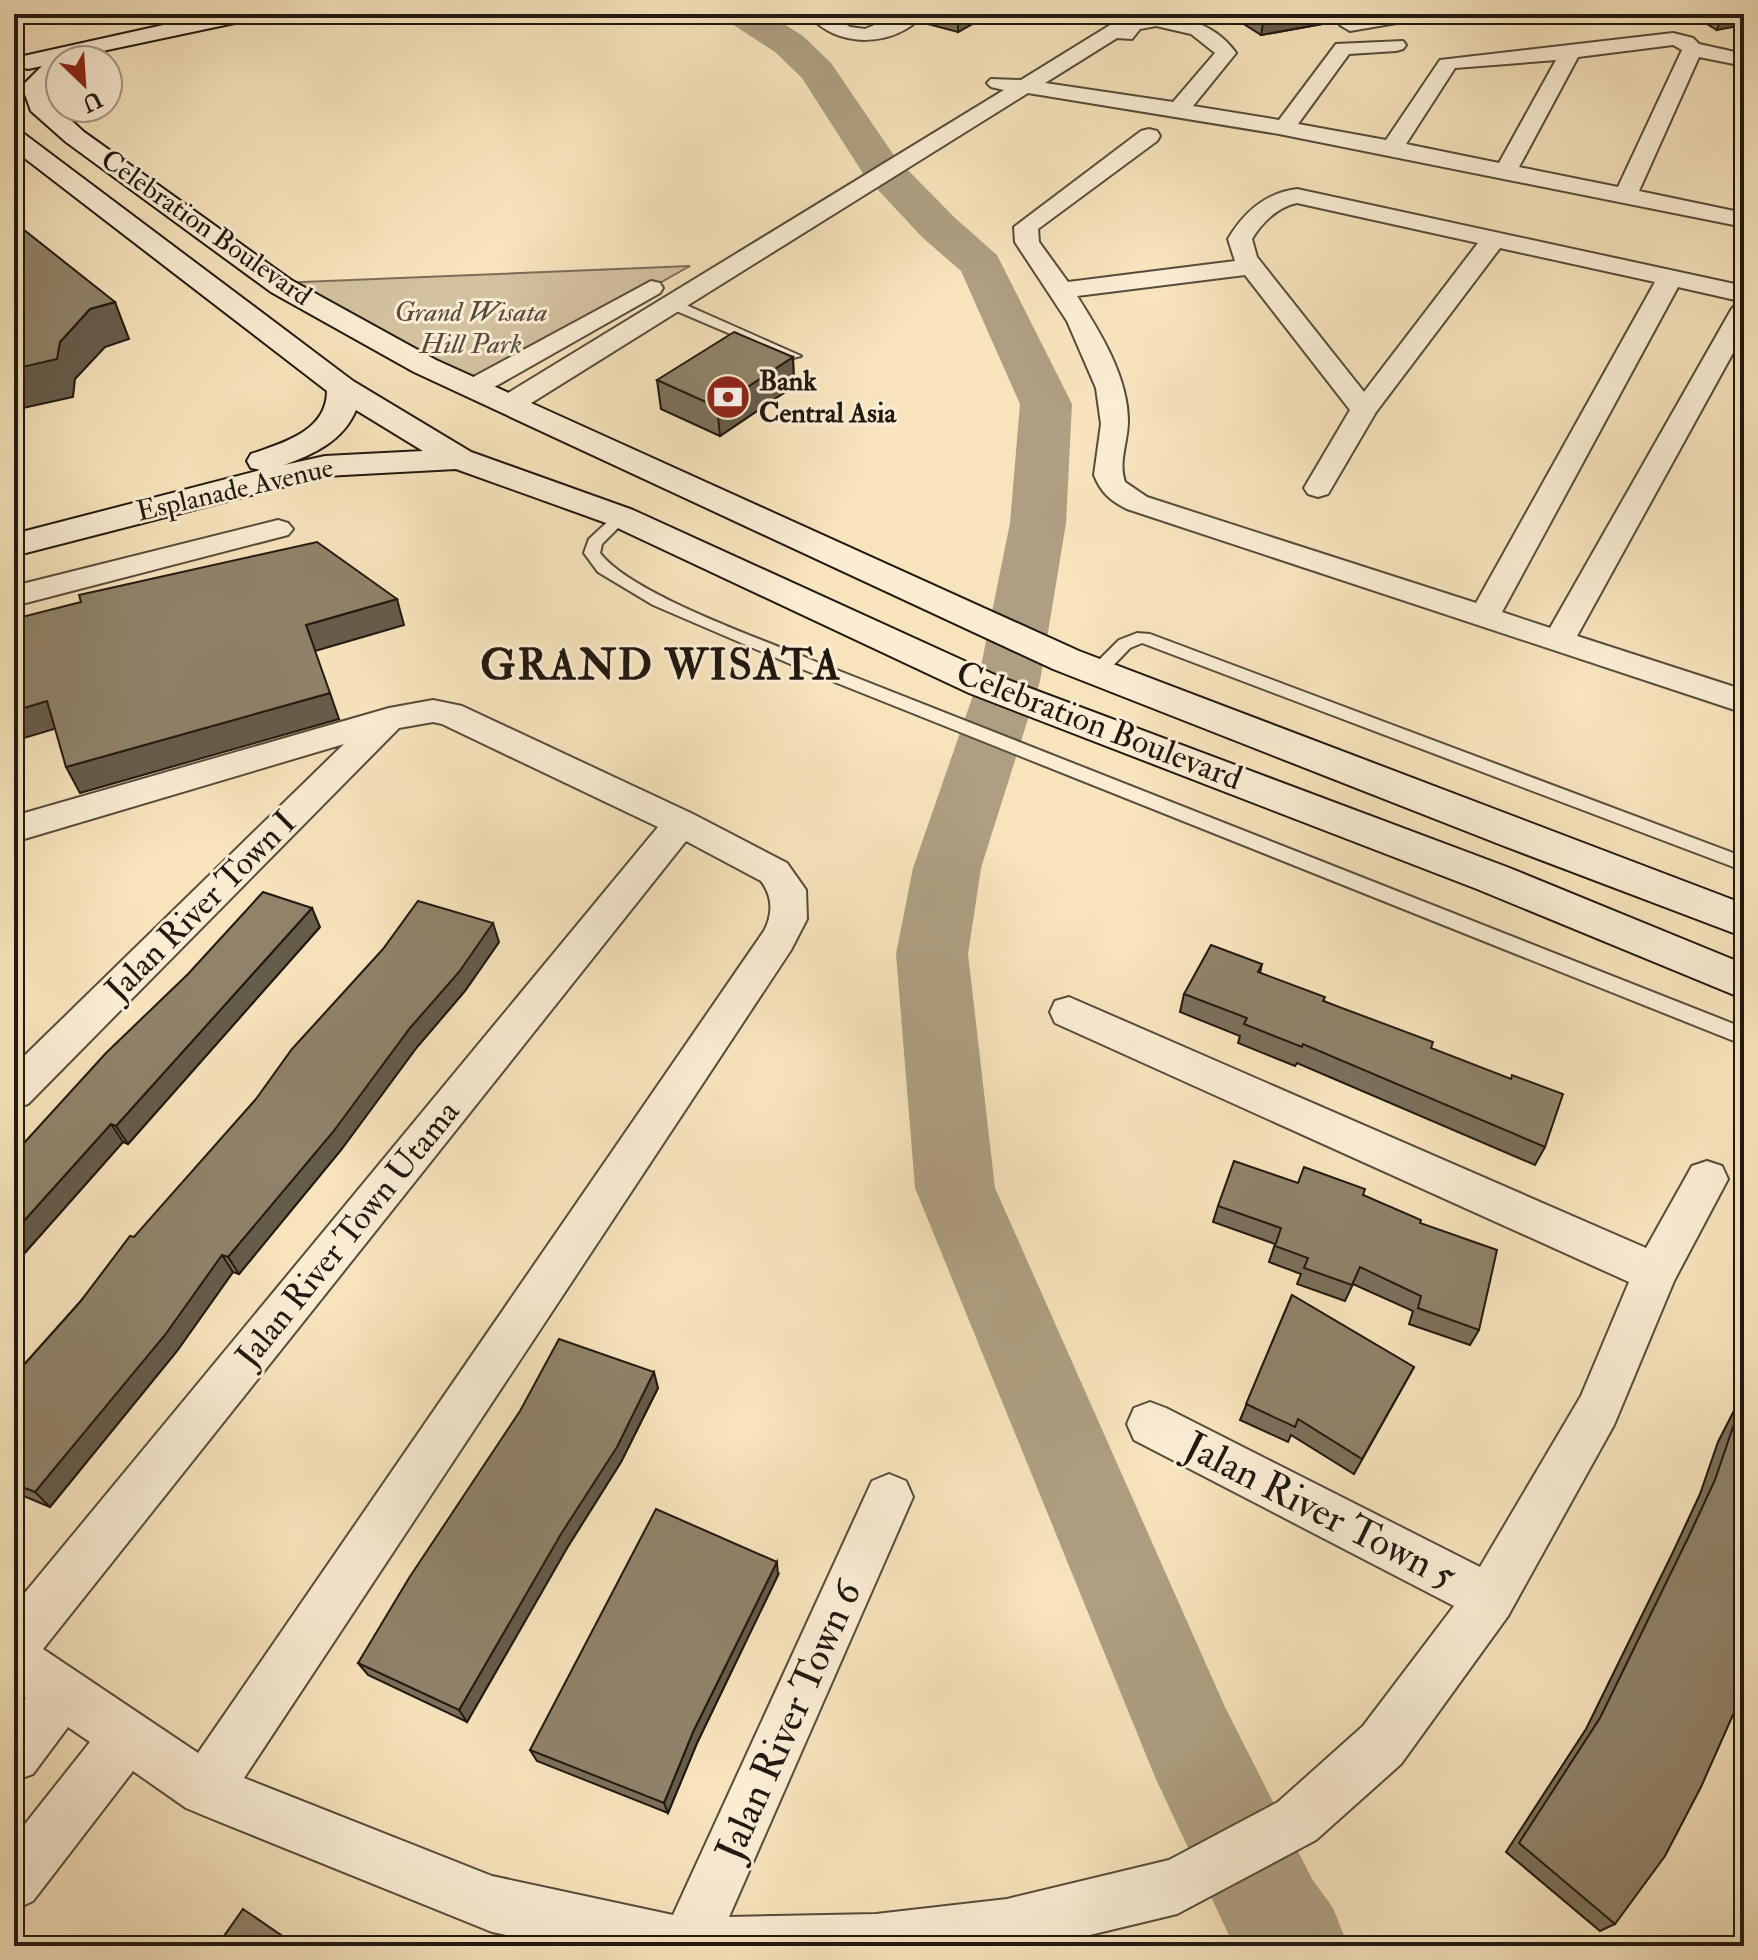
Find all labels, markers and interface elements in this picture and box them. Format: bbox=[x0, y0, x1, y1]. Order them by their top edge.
north arrow bbox=[44, 44, 124, 124]
text: U bbox=[77, 85, 106, 118]
street label: Celebration Boulevard bbox=[94, 142, 318, 314]
park label: Grand Wisata Hill Park bbox=[395, 295, 548, 362]
place label: Bank Central Asia bbox=[759, 364, 897, 431]
bank icon: Bank Central Asia bbox=[704, 373, 752, 421]
street label: Esplanade Avenue bbox=[133, 450, 337, 530]
district label: GRAND WISATA bbox=[480, 640, 842, 692]
street label: Celebration Boulevard bbox=[950, 652, 1248, 800]
street label: Jalan River Town I bbox=[96, 802, 305, 1011]
street label: Jalan River Town Utama bbox=[226, 1091, 470, 1377]
street label: Jalan River Town 5 bbox=[1175, 1420, 1465, 1602]
street label: Jalan River Town 6 bbox=[704, 1571, 874, 1870]

